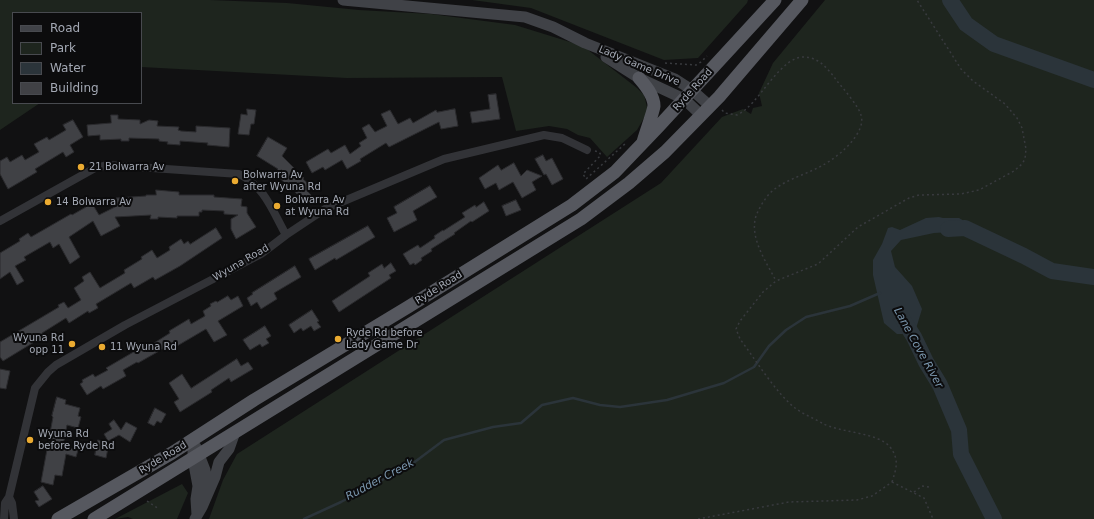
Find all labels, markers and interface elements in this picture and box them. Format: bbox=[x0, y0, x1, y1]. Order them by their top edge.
legend bbox=[12, 12, 142, 104]
text: Road bbox=[50, 21, 80, 35]
text: Park bbox=[50, 41, 76, 55]
street label: Lady Game Drive bbox=[597, 44, 681, 88]
text: Water bbox=[50, 61, 85, 75]
street label: Ryde Road bbox=[671, 66, 715, 114]
text: Building bbox=[50, 81, 99, 95]
place label: 21 Bolwarra Av bbox=[89, 161, 164, 173]
marker: 21 Bolwarra Av bbox=[76, 162, 86, 172]
place label: Bolwarra Av after Wyuna Rd bbox=[243, 169, 321, 192]
marker: Bolwarra Av after Wyuna Rd bbox=[230, 176, 240, 186]
place label: Bolwarra Av at Wyuna Rd bbox=[285, 194, 349, 218]
place label: 14 Bolwarra Av bbox=[56, 196, 131, 208]
marker: 14 Bolwarra Av bbox=[43, 197, 53, 207]
marker: Bolwarra Av at Wyuna Rd bbox=[272, 201, 282, 211]
street label: Wyuna Road bbox=[211, 242, 271, 284]
street label: Ryde Road bbox=[413, 269, 465, 307]
water label: Lane Cove River bbox=[890, 306, 946, 390]
place label: Ryde Rd before Lady Game Dr bbox=[346, 327, 423, 350]
place label: Wyuna Rd opp 11 bbox=[13, 332, 64, 356]
marker: Ryde Rd before Lady Game Dr bbox=[333, 334, 343, 344]
marker: Wyuna Rd opp 11 bbox=[67, 339, 77, 349]
place label: 11 Wyuna Rd bbox=[110, 341, 177, 353]
marker: 11 Wyuna Rd bbox=[97, 342, 107, 352]
place label: Wyuna Rd before Ryde Rd bbox=[38, 428, 115, 452]
marker: Wyuna Rd before Ryde Rd bbox=[25, 435, 35, 445]
street label: Ryde Road bbox=[137, 439, 189, 477]
water label: Rudder Creek bbox=[344, 456, 416, 504]

